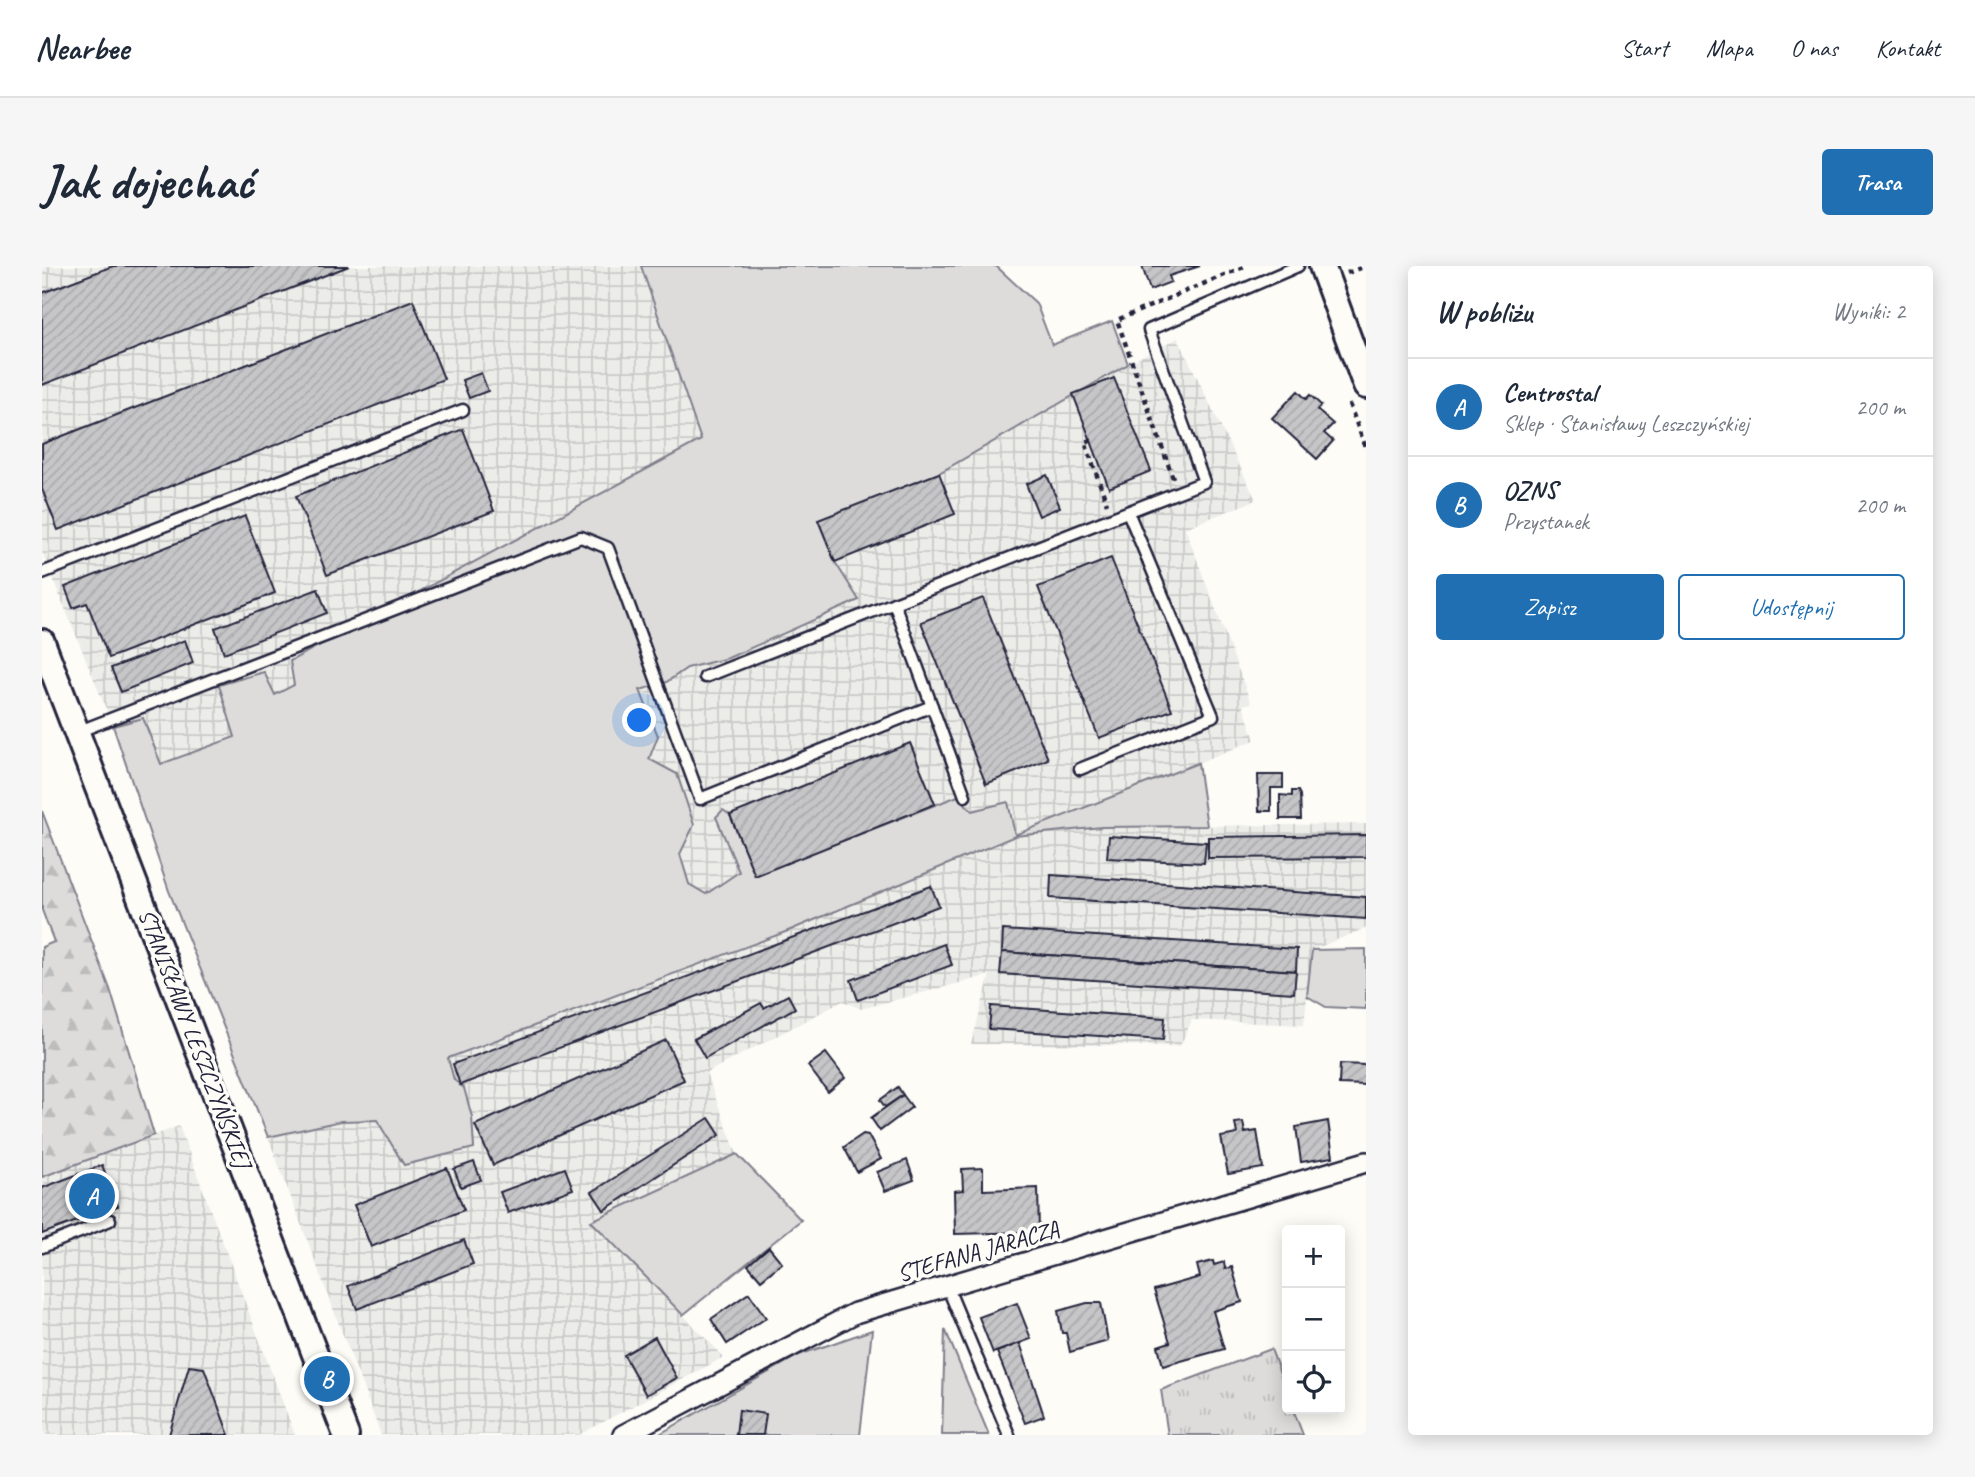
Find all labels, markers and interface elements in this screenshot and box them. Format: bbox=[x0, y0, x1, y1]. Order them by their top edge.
text: Nearbee bbox=[35, 27, 129, 69]
text: Start bbox=[1621, 33, 1668, 63]
text: Mapa bbox=[1706, 33, 1753, 63]
text: O nas bbox=[1791, 33, 1838, 63]
text: Kontakt bbox=[1876, 33, 1940, 63]
button: Trasa bbox=[1822, 149, 1933, 215]
text: Jak dojechać bbox=[42, 151, 253, 213]
text: W pobliżu bbox=[1436, 293, 1532, 331]
text: Wyniki: 2 bbox=[1832, 297, 1905, 326]
text: Centrostal bbox=[1503, 376, 1597, 409]
text: A bbox=[1453, 393, 1465, 422]
text: 200 m bbox=[1856, 393, 1905, 422]
text: Sklep · Stanisławy Leszczyńskiej bbox=[1503, 409, 1749, 438]
text: OZNS bbox=[1503, 474, 1557, 507]
text: B bbox=[1453, 491, 1465, 520]
text: 200 m bbox=[1856, 491, 1905, 520]
text: Przystanek bbox=[1503, 507, 1589, 536]
button: Zapisz bbox=[1436, 574, 1664, 640]
button: Udostępnij bbox=[1678, 574, 1905, 640]
your location bbox=[622, 703, 656, 737]
street label: STANISŁAWY LESZCZYŃSKIEJ bbox=[132, 904, 260, 1176]
pin: A bbox=[69, 1170, 115, 1222]
street label: STEFANA JARACZA bbox=[894, 1213, 1063, 1288]
map controls bbox=[1282, 1225, 1345, 1414]
button: + bbox=[1282, 1225, 1345, 1288]
button: − bbox=[1282, 1288, 1345, 1351]
button: locate bbox=[1282, 1351, 1345, 1414]
pin: B bbox=[304, 1353, 350, 1405]

